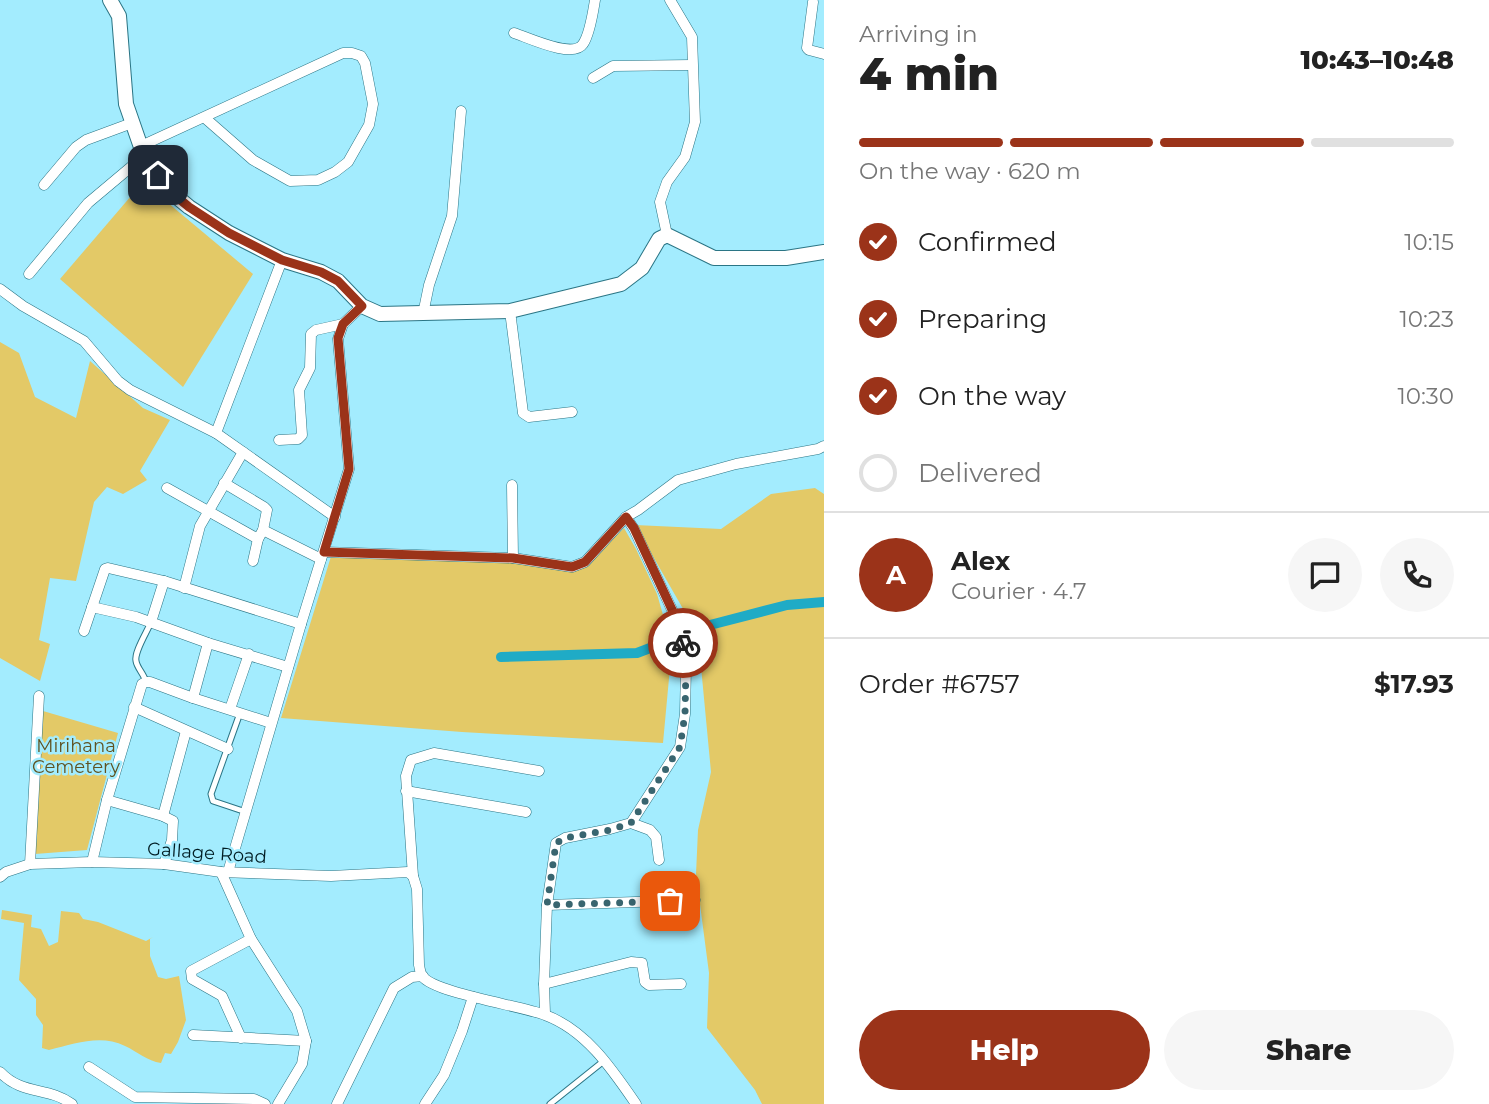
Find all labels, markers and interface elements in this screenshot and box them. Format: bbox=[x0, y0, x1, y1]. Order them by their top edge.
text: Arriving in bbox=[859, 20, 978, 48]
text: 10:43–10:48 bbox=[1301, 44, 1454, 76]
text: 4 min bbox=[859, 45, 999, 102]
pin bbox=[128, 145, 188, 205]
icon: home bbox=[139, 156, 177, 194]
text: On the way · 620 m bbox=[859, 157, 1081, 185]
icon: check bbox=[859, 223, 897, 261]
text: Confirmed bbox=[918, 226, 1057, 258]
text: 10:15 bbox=[1404, 228, 1454, 256]
icon: check bbox=[859, 300, 897, 338]
text: Preparing bbox=[918, 303, 1047, 335]
text: 10:23 bbox=[1400, 305, 1454, 333]
icon: check bbox=[859, 377, 897, 415]
text: On the way bbox=[918, 380, 1066, 412]
text: 10:30 bbox=[1397, 382, 1454, 410]
text: Delivered bbox=[918, 457, 1042, 489]
button: chat bbox=[1288, 538, 1362, 612]
button: phone bbox=[1380, 538, 1454, 612]
text: Alex bbox=[951, 545, 1010, 577]
text: A bbox=[886, 559, 906, 591]
text: Courier · 4.7 bbox=[951, 577, 1087, 605]
courier bbox=[648, 608, 718, 678]
icon: bike bbox=[664, 624, 702, 662]
text: Order #6757 bbox=[859, 668, 1020, 700]
text: $17.93 bbox=[1374, 668, 1454, 700]
park label: Mirihana Cemetery bbox=[32, 735, 120, 778]
street label: Gallage Road bbox=[146, 838, 268, 868]
pin bbox=[640, 871, 700, 931]
icon: bag bbox=[651, 882, 689, 920]
button: Help bbox=[859, 1010, 1150, 1090]
button: Share bbox=[1164, 1010, 1454, 1090]

